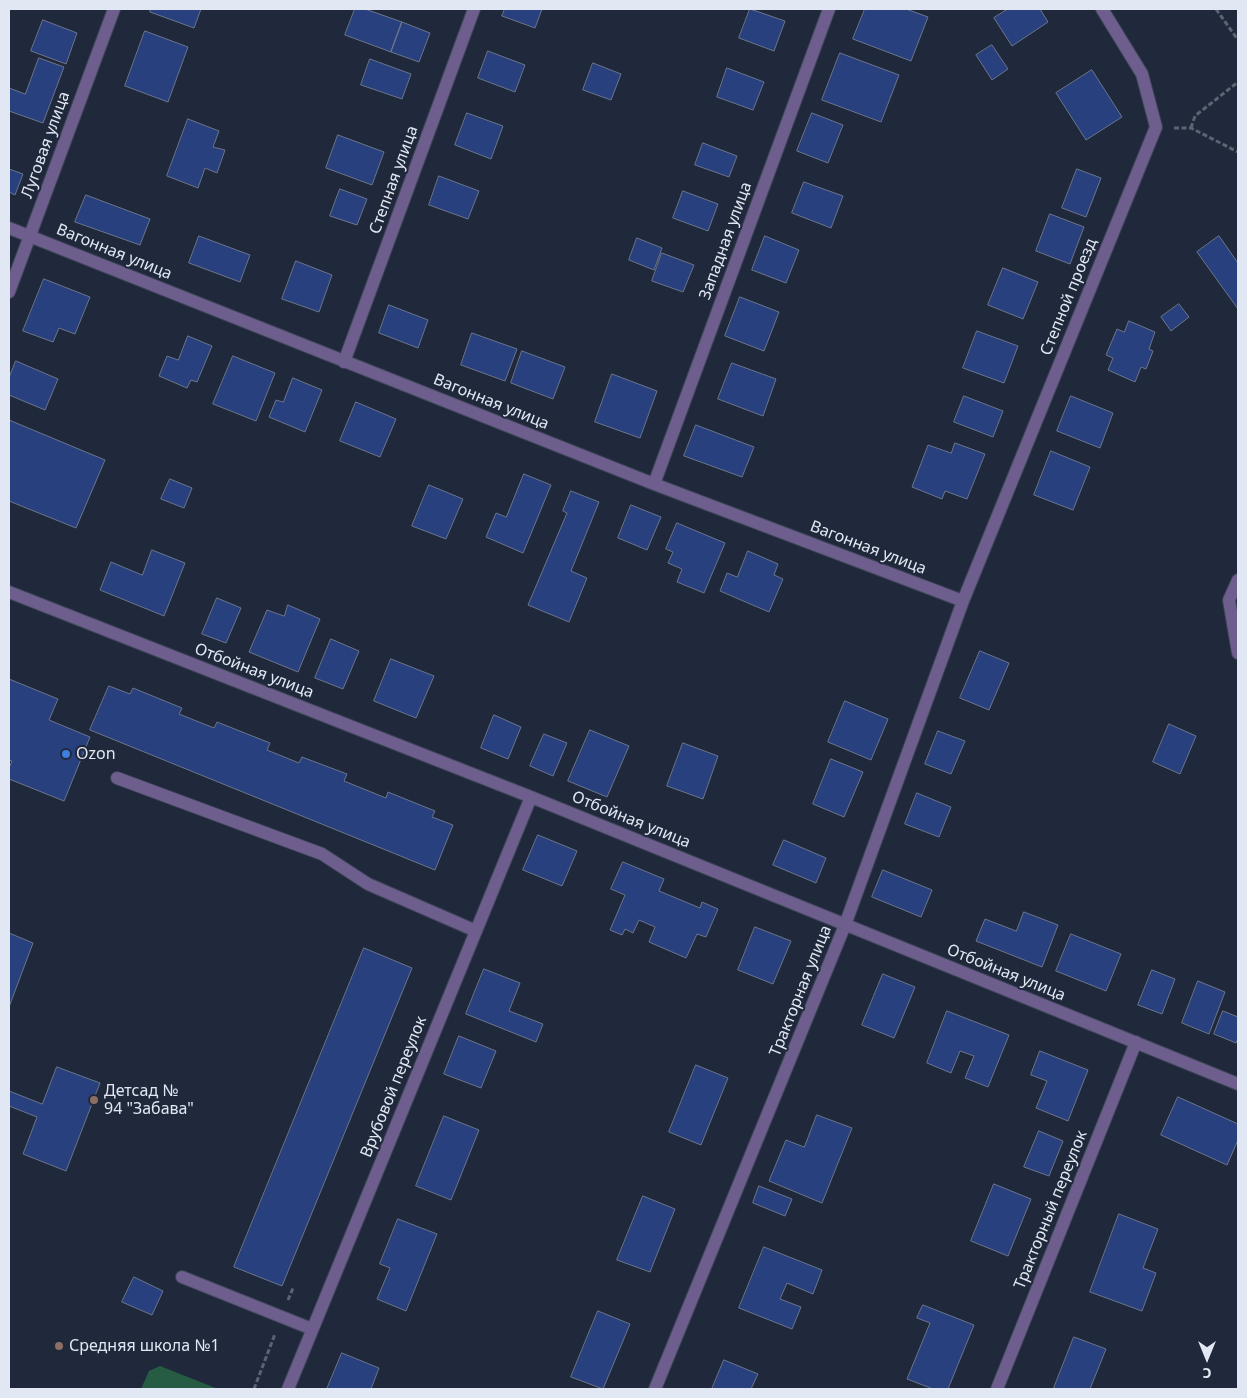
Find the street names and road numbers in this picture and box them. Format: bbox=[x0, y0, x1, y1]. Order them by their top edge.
street label: Луговая улица bbox=[18, 89, 74, 201]
street label: Степная улица bbox=[366, 123, 422, 237]
street label: Западная улица bbox=[696, 180, 756, 302]
street label: Вагонная улица bbox=[53, 220, 175, 284]
street label: Степной проезд bbox=[1037, 236, 1101, 358]
street label: Вагонная улица bbox=[430, 370, 552, 434]
street label: Вагонная улица bbox=[807, 517, 929, 579]
street label: Отбойная улица bbox=[192, 639, 316, 703]
street label: Отбойная улица bbox=[569, 787, 693, 853]
street label: Тракторная улица bbox=[766, 923, 836, 1059]
street label: Отбойная улица bbox=[944, 940, 1068, 1006]
street label: Врубовой переулок bbox=[357, 1014, 431, 1160]
street label: Тракторный переулок bbox=[1010, 1128, 1092, 1292]

